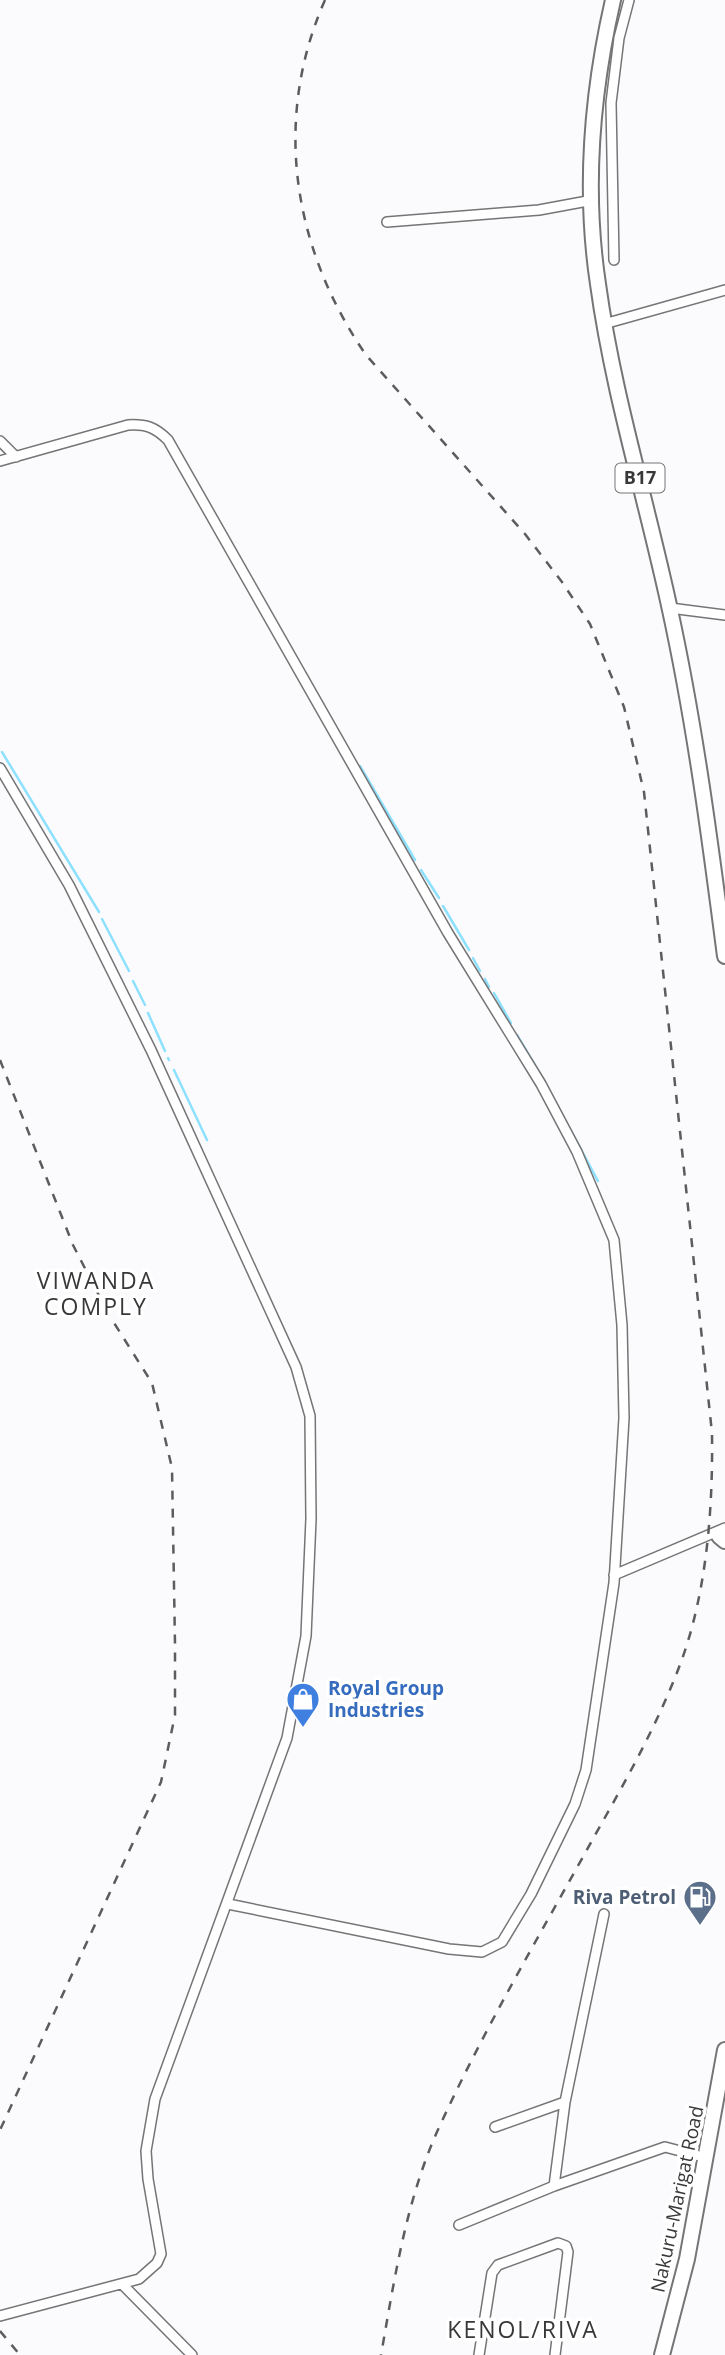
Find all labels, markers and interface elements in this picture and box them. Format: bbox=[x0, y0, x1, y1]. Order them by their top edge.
road number: B17 bbox=[616, 464, 664, 492]
district label: VIWANDA COMPLY bbox=[37, 1264, 155, 1322]
place label: Royal Group Industries bbox=[328, 1675, 444, 1723]
shop icon: Royal Group Industries bbox=[284, 1680, 322, 1729]
fuel station icon: Riva Petrol bbox=[681, 1878, 719, 1927]
place label: Riva Petrol bbox=[573, 1884, 676, 1910]
street label: Nakuru-Marigat Road bbox=[645, 2103, 709, 2295]
district label: KENOL/RIVA bbox=[447, 2313, 599, 2345]

